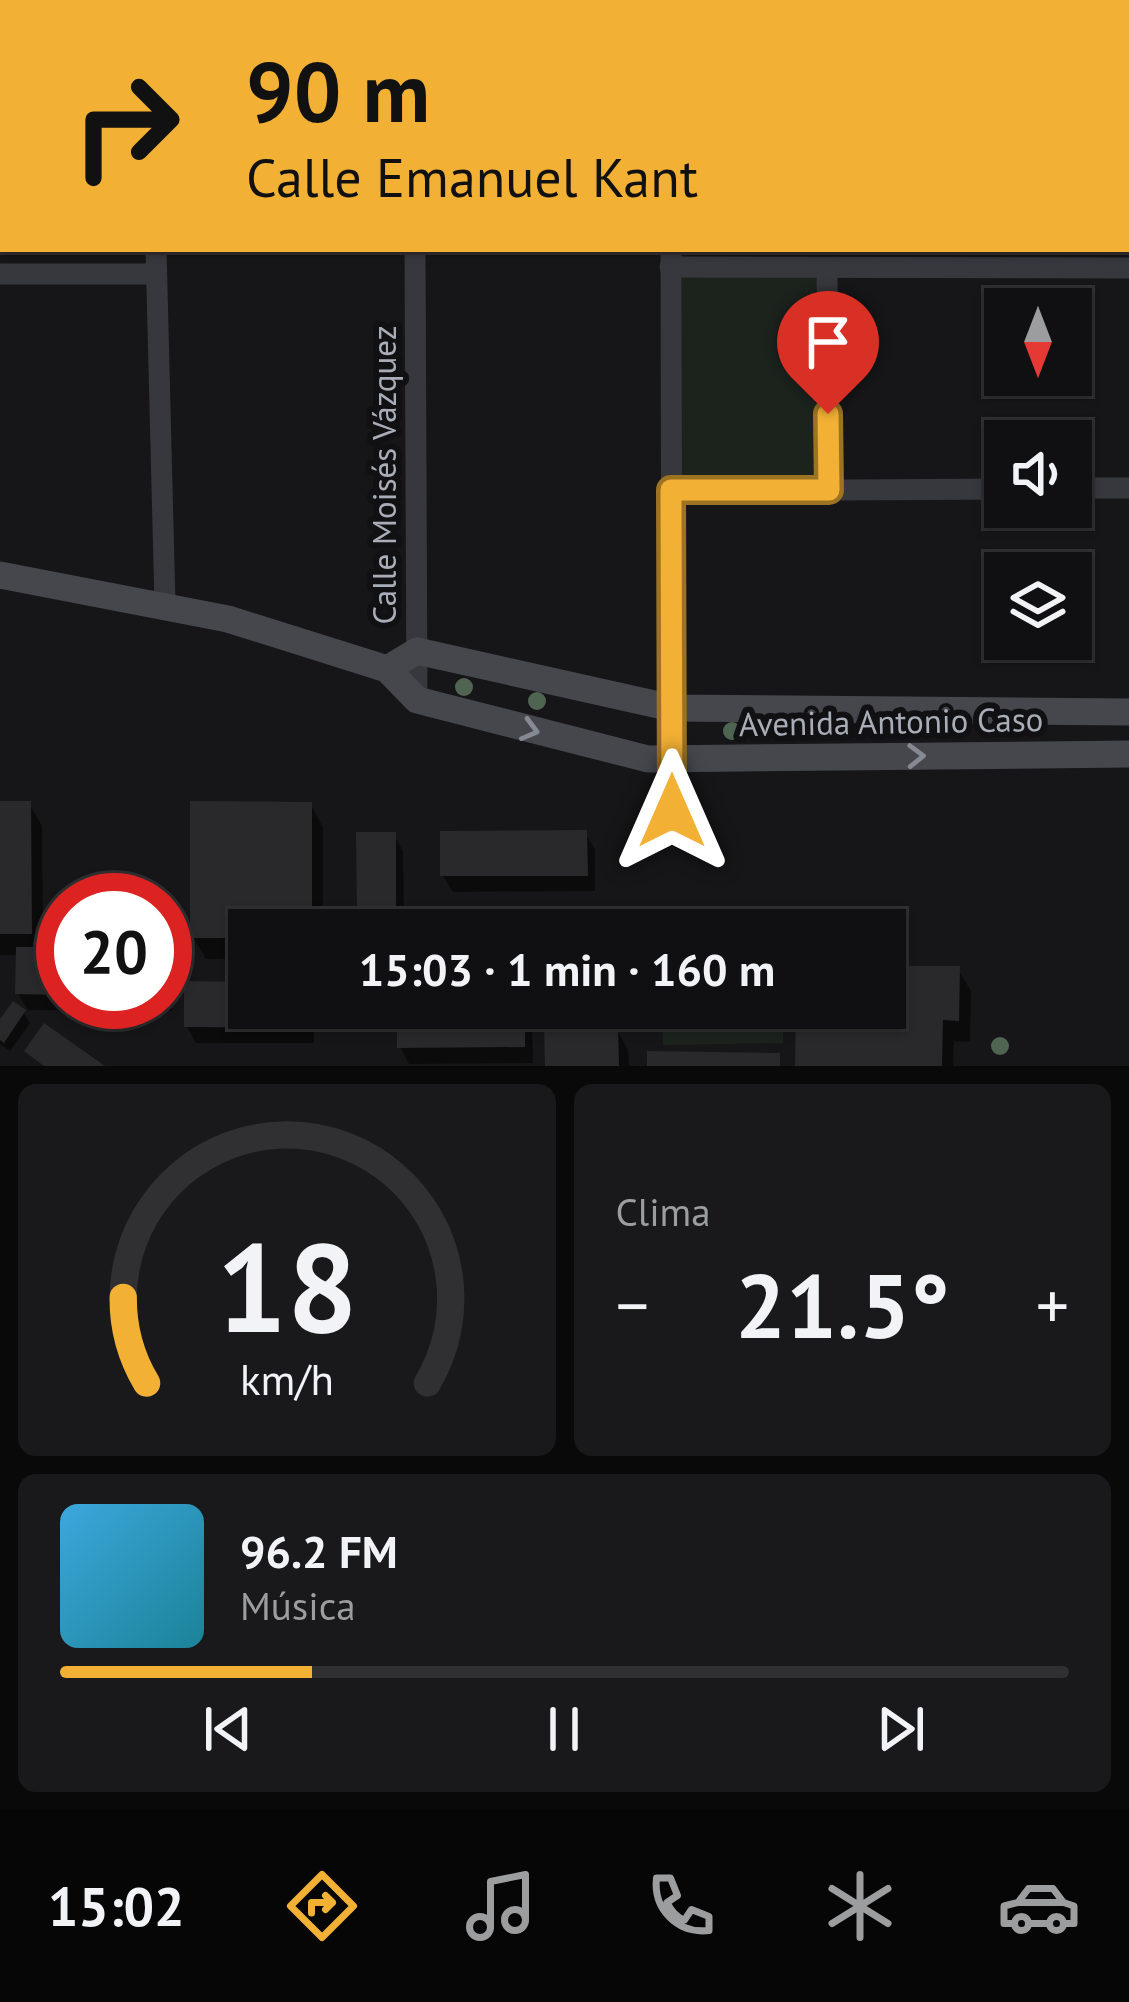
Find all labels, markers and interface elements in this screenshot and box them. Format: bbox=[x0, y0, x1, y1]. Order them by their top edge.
text: 90 m bbox=[246, 36, 430, 145]
icon: right bbox=[48, 48, 204, 204]
text: Calle Emanuel Kant bbox=[246, 142, 698, 212]
north arrow bbox=[984, 288, 1092, 396]
map controls bbox=[984, 288, 1092, 660]
pin bbox=[777, 291, 879, 414]
icon: arrive bbox=[795, 309, 861, 375]
street label: Calle Moisés Vázquez bbox=[362, 326, 405, 624]
button: sound bbox=[984, 420, 1092, 528]
button: layers bbox=[984, 552, 1092, 660]
street label: Avenida Antonio Caso bbox=[738, 697, 1044, 745]
one-way arrow bbox=[519, 716, 540, 741]
one-way arrow bbox=[907, 743, 926, 769]
position arrow bbox=[609, 748, 735, 874]
speed limit sign: 20 bbox=[36, 873, 192, 1029]
text: 15:03 · 1 min · 160 m bbox=[359, 940, 775, 998]
text: Clima bbox=[616, 1186, 711, 1237]
text: 18 bbox=[216, 1205, 358, 1366]
text: 21.5° bbox=[735, 1246, 950, 1363]
text: − bbox=[616, 1262, 649, 1347]
text: + bbox=[1036, 1262, 1069, 1347]
text: km/h bbox=[240, 1351, 334, 1407]
text: 96.2 FM bbox=[240, 1522, 398, 1580]
text: Música bbox=[240, 1580, 356, 1631]
icon: previous bbox=[195, 1696, 261, 1762]
icon: pause bbox=[531, 1696, 597, 1762]
icon: next bbox=[868, 1696, 934, 1762]
icon: directions bbox=[280, 1864, 364, 1948]
icon: music bbox=[459, 1864, 543, 1948]
icon: phone bbox=[639, 1864, 723, 1948]
icon: climate bbox=[818, 1864, 902, 1948]
icon: car bbox=[997, 1864, 1081, 1948]
text: 15:02 bbox=[48, 1871, 185, 1941]

